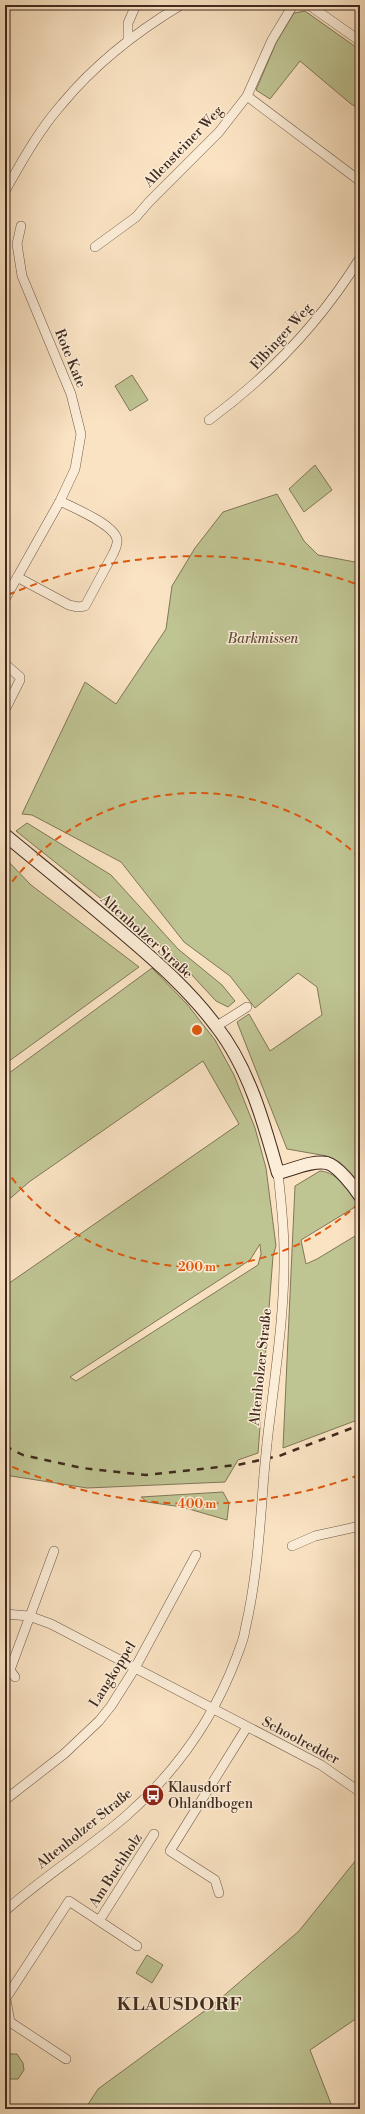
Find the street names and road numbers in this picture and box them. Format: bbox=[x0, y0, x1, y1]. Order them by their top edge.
street label: Allensteiner Weg bbox=[140, 102, 228, 192]
street label: Elbinger Weg bbox=[247, 299, 317, 374]
street label: Rote Kate bbox=[50, 326, 90, 390]
street label: Altenholzer Straße bbox=[96, 890, 196, 983]
street label: Altenholzer Straße bbox=[246, 1307, 276, 1428]
street label: Langkoppel bbox=[86, 1638, 140, 1711]
street label: Schoolredder bbox=[259, 1713, 342, 1769]
street label: Altenholzer Straße bbox=[32, 1785, 136, 1874]
street label: Am Buchholz bbox=[85, 1830, 147, 1912]

